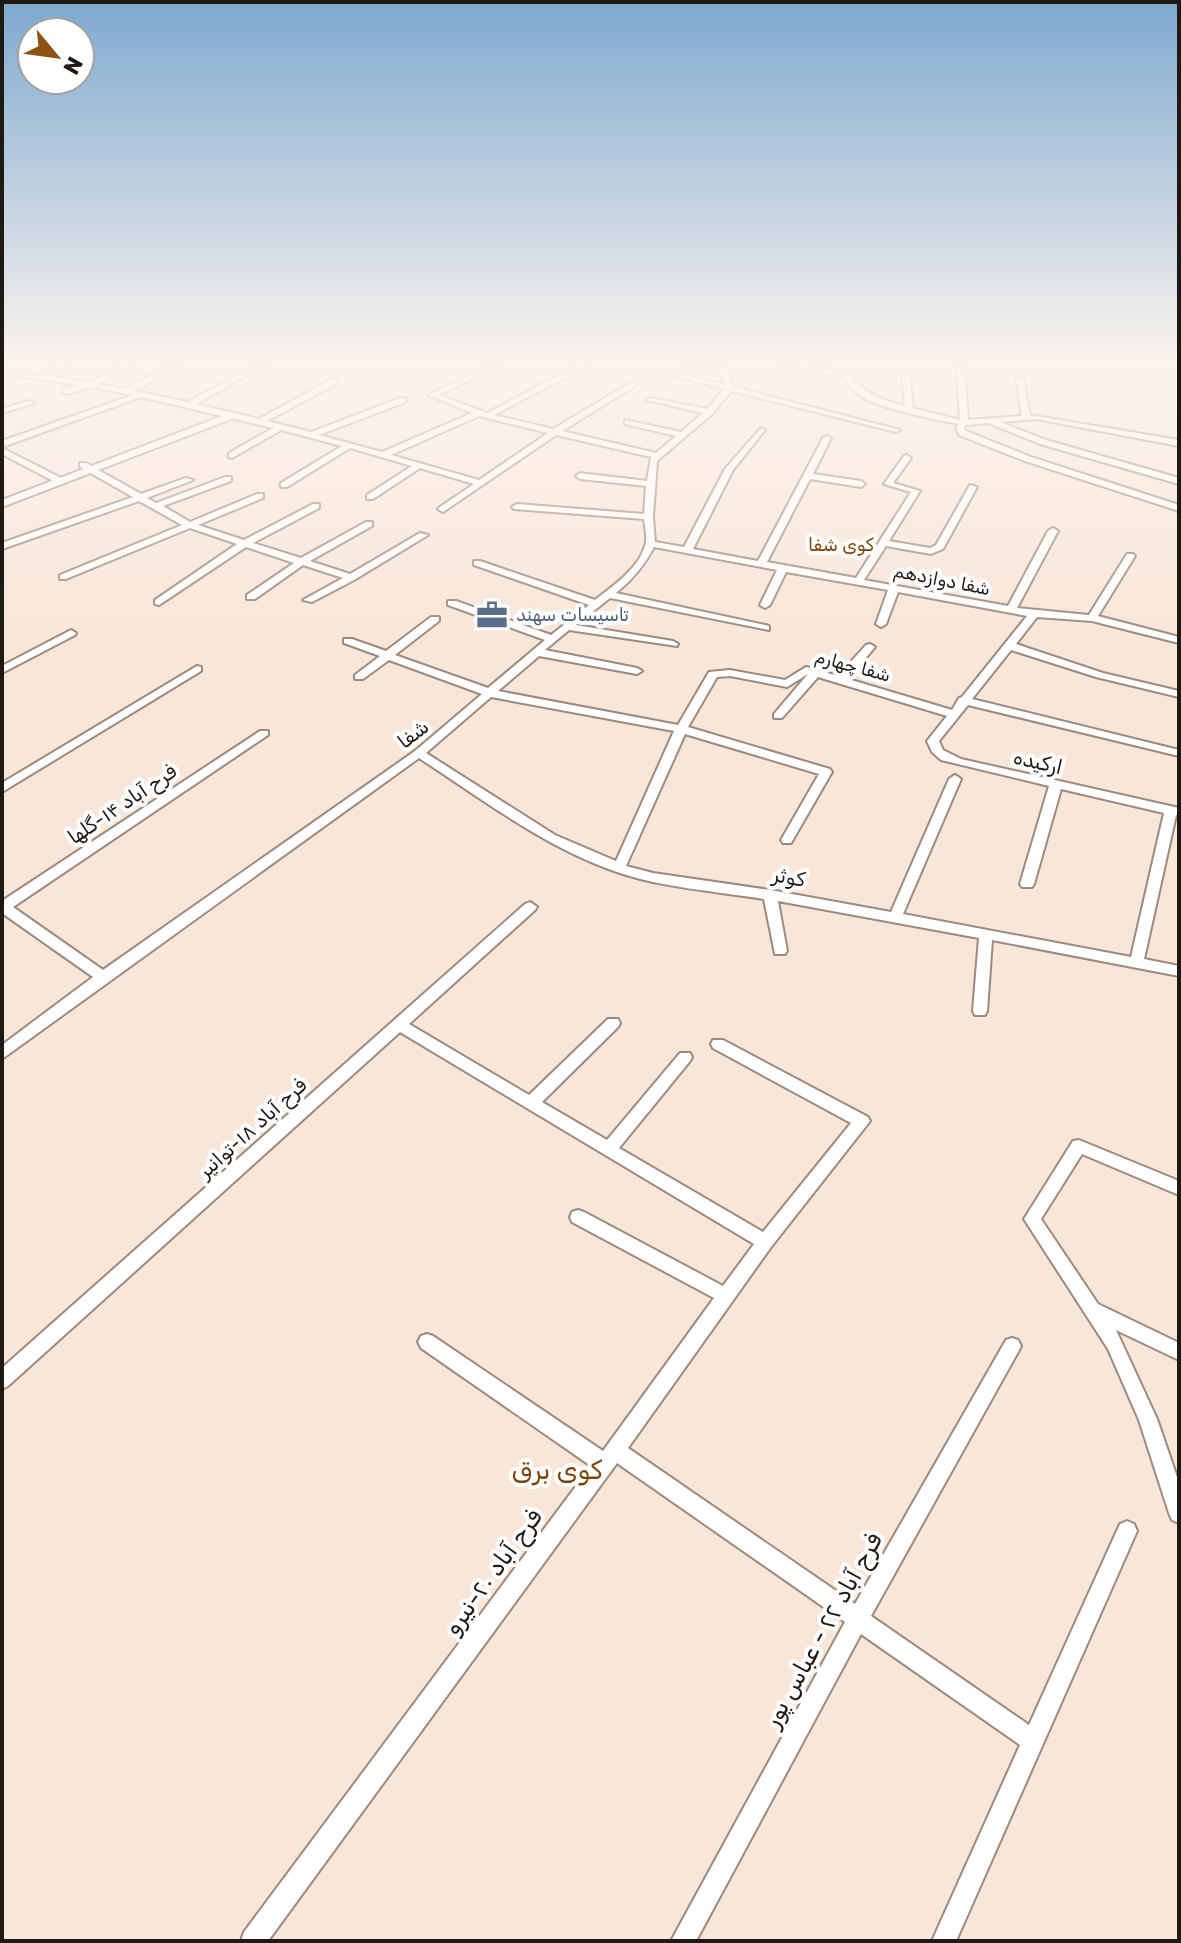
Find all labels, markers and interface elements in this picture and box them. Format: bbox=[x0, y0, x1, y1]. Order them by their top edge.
north arrow bbox=[16, 16, 96, 96]
text: N bbox=[57, 52, 89, 79]
district label: کوی شفا bbox=[808, 534, 874, 556]
street label: شفا دوازدهم bbox=[892, 560, 992, 601]
office icon: تاسیسات سهند bbox=[475, 598, 509, 632]
place label: تاسیسات سهند bbox=[516, 604, 629, 626]
street label: شفا چهارم bbox=[813, 645, 893, 687]
street label: شفا bbox=[393, 714, 433, 754]
street label: ارکیده bbox=[1011, 745, 1065, 779]
street label: فرح آباد ۱۴-گلها bbox=[63, 759, 182, 851]
street label: کوثر bbox=[770, 862, 807, 892]
street label: فرح آباد ۱۸-توانیر bbox=[192, 1073, 313, 1185]
district label: کوی برق bbox=[512, 1455, 603, 1486]
street label: فرح آباد ۲۰-نیرو bbox=[438, 1504, 550, 1642]
street label: فرح آباد ۲۲ - عباس پور bbox=[757, 1528, 890, 1735]

